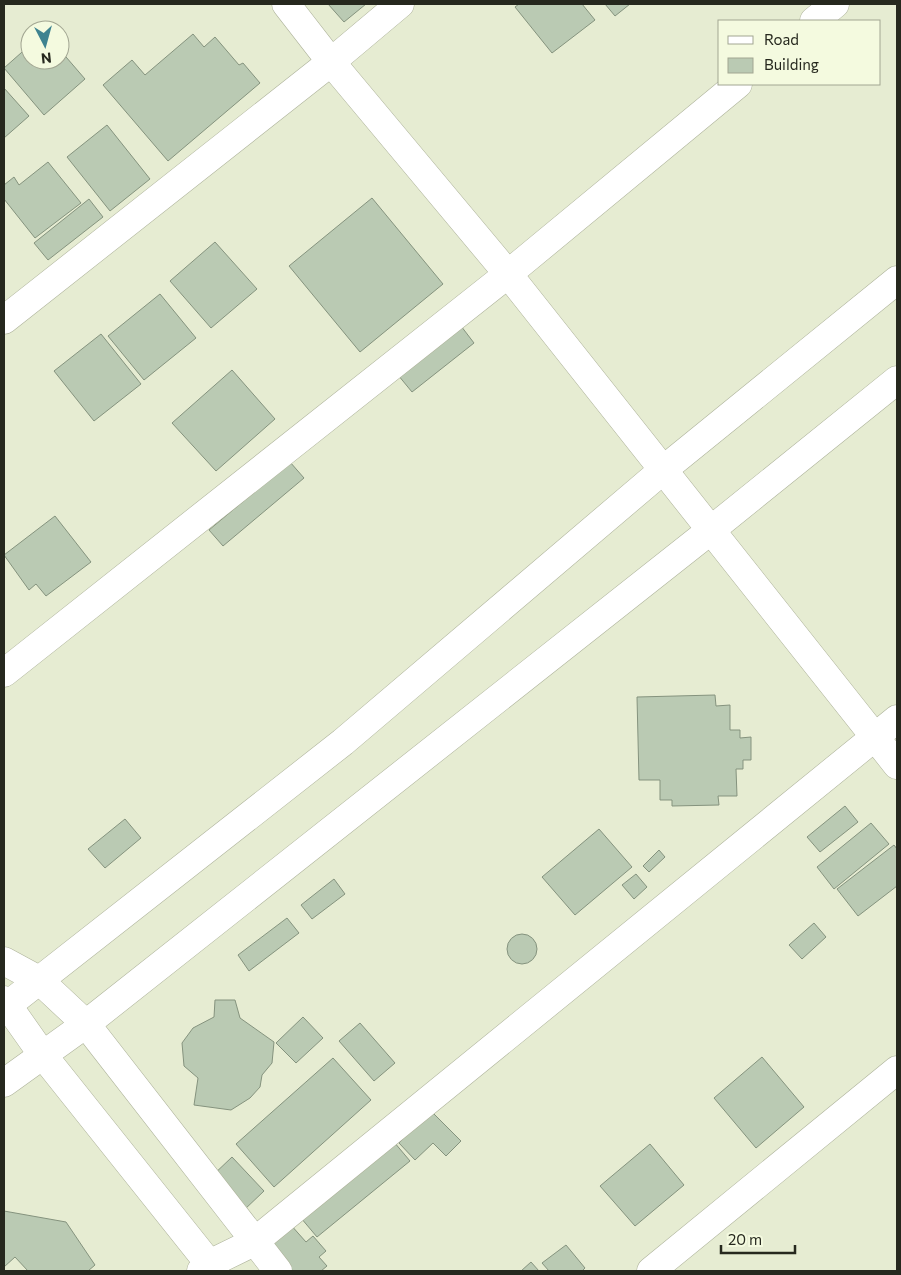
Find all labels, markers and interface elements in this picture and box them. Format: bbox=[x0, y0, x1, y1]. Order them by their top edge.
north arrow bbox=[20, 20, 70, 70]
legend bbox=[718, 20, 881, 85]
text: Road bbox=[764, 30, 799, 48]
text: N bbox=[40, 49, 53, 67]
text: Building bbox=[764, 55, 819, 73]
scale bar bbox=[721, 1222, 795, 1254]
text: 20 m bbox=[728, 1230, 762, 1248]

